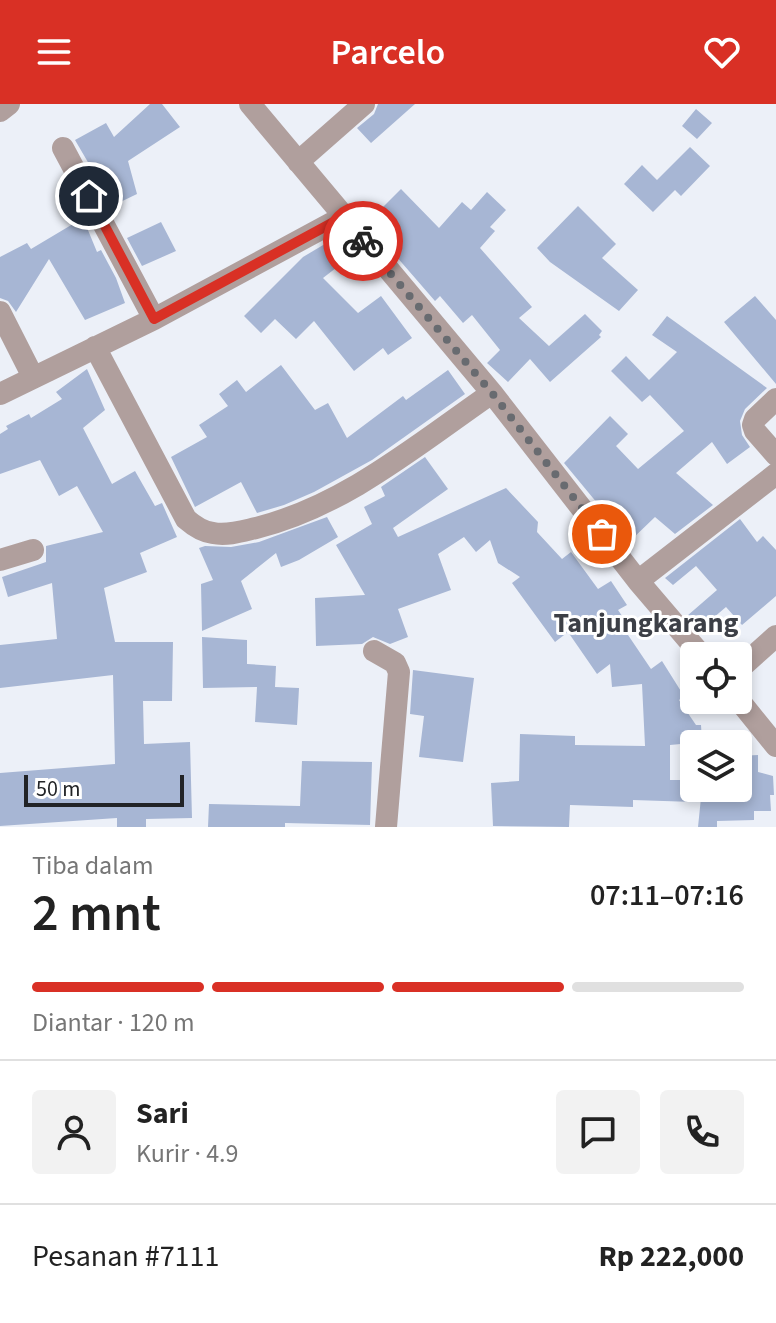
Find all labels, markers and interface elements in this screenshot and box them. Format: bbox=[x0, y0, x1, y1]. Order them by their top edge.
text: Parcelo bbox=[331, 27, 445, 78]
icon: menu bbox=[32, 30, 76, 74]
icon: heart bbox=[700, 30, 744, 74]
pin bbox=[55, 162, 123, 230]
icon: home bbox=[67, 174, 111, 218]
courier bbox=[323, 201, 403, 281]
icon: bike bbox=[341, 219, 385, 263]
pin bbox=[568, 500, 636, 568]
icon: bag bbox=[580, 512, 624, 556]
district label: Tanjungkarang bbox=[553, 603, 739, 643]
map controls bbox=[680, 642, 752, 802]
button: locate bbox=[680, 642, 752, 714]
button: layers bbox=[680, 730, 752, 802]
scale bar bbox=[24, 771, 184, 807]
text: 50 m bbox=[36, 773, 81, 805]
text: Tiba dalam bbox=[32, 847, 153, 884]
text: 07:11–07:16 bbox=[590, 874, 744, 917]
text: 2 mnt bbox=[32, 877, 161, 951]
text: Diantar · 120 m bbox=[32, 1004, 194, 1041]
button: person bbox=[32, 1090, 116, 1174]
button: chat bbox=[556, 1090, 640, 1174]
button: phone bbox=[660, 1090, 744, 1174]
text: Sari bbox=[136, 1092, 189, 1135]
text: Kurir · 4.9 bbox=[136, 1135, 238, 1172]
text: Pesanan #7111 bbox=[32, 1235, 219, 1278]
text: Rp 222,000 bbox=[598, 1235, 744, 1278]

